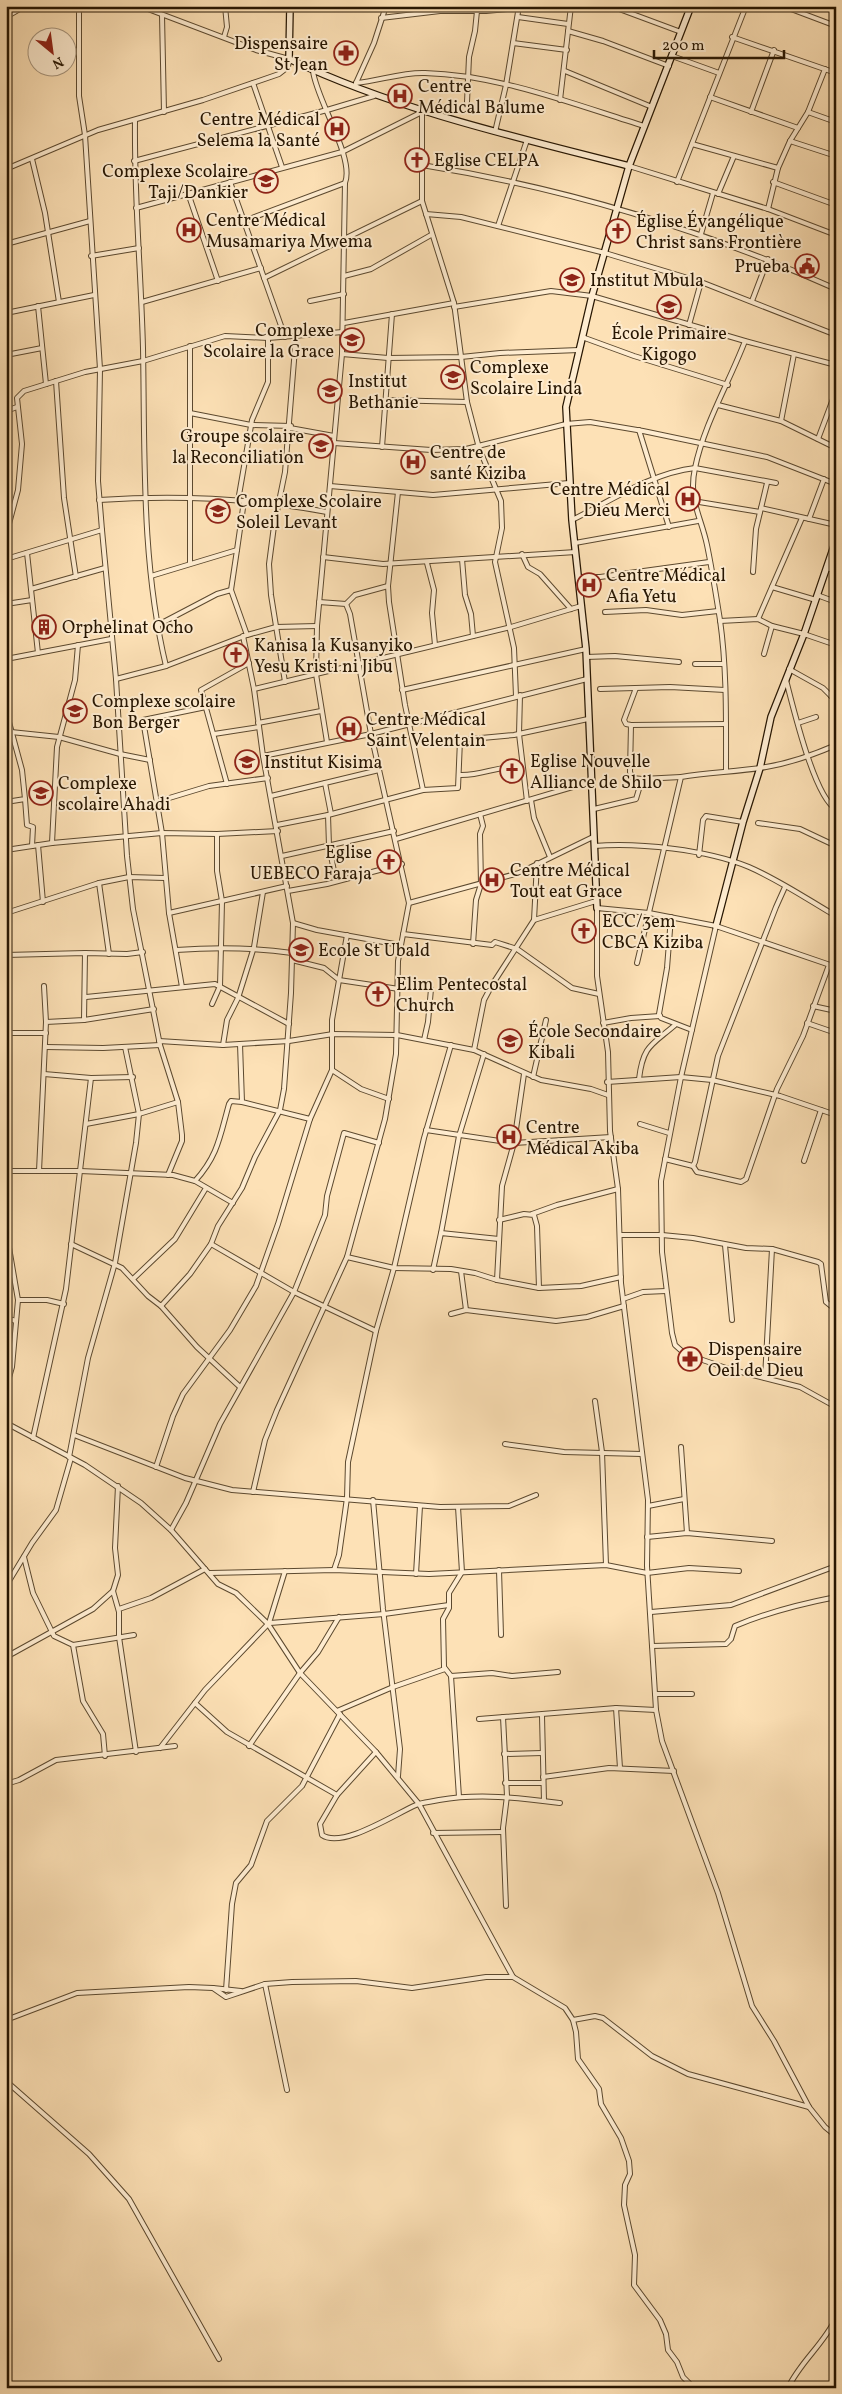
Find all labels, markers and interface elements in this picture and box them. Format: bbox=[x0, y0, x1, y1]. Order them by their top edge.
north arrow bbox=[28, 28, 78, 78]
scale bar bbox=[654, 28, 784, 60]
place label: Dispensaire St Jean bbox=[234, 32, 328, 78]
text: 200 m bbox=[662, 36, 705, 57]
pharmacy icon: Dispensaire St Jean bbox=[333, 40, 359, 66]
text: N bbox=[49, 51, 67, 73]
place label: Centre Médical Balume bbox=[418, 75, 545, 121]
hospital icon: Centre Médical Balume bbox=[387, 83, 413, 109]
place label: Centre Médical Selema la Santé bbox=[197, 108, 320, 154]
hospital icon: Centre Médical Selema la Santé bbox=[324, 116, 350, 142]
church icon: Eglise CELPA bbox=[404, 147, 430, 173]
place label: Eglise CELPA bbox=[434, 149, 540, 174]
place label: Complexe Scolaire Taji/Dankier bbox=[102, 160, 248, 206]
school or university icon: Complexe Scolaire Taji/Dankier bbox=[253, 168, 279, 194]
place label: Centre Médical Musamariya Mwema bbox=[206, 209, 372, 255]
place label: Église Évangélique Christ sans Frontière bbox=[636, 210, 802, 256]
hospital icon: Centre Médical Musamariya Mwema bbox=[176, 217, 202, 243]
church icon: Église Évangélique Christ sans Frontière bbox=[605, 218, 631, 244]
public building icon: Prueba bbox=[794, 253, 820, 279]
place label: Prueba bbox=[735, 255, 790, 280]
school or university icon: Institut Mbula bbox=[559, 267, 585, 293]
place label: Institut Mbula bbox=[590, 269, 704, 294]
school or university icon: École Primaire Kigogo bbox=[656, 294, 682, 320]
place label: Complexe Scolaire la Grace bbox=[203, 319, 334, 365]
place label: École Primaire Kigogo bbox=[611, 322, 727, 368]
school or university icon: Complexe Scolaire la Grace bbox=[339, 327, 365, 353]
place label: Complexe Scolaire Linda bbox=[470, 356, 582, 402]
school or university icon: Complexe Scolaire Linda bbox=[440, 364, 466, 390]
place label: Institut Bethanie bbox=[348, 370, 418, 416]
school or university icon: Institut Bethanie bbox=[317, 378, 343, 404]
place label: Groupe scolaire la Reconciliation bbox=[172, 425, 304, 471]
school or university icon: Groupe scolaire la Reconciliation bbox=[308, 433, 334, 459]
place label: Centre de santé Kiziba bbox=[430, 441, 527, 487]
hospital icon: Centre de santé Kiziba bbox=[400, 449, 426, 475]
place label: Centre Médical Dieu Merci bbox=[550, 478, 670, 524]
hospital icon: Centre Médical Dieu Merci bbox=[675, 486, 701, 512]
place label: Complexe Scolaire Soleil Levant bbox=[236, 490, 382, 536]
school or university icon: Complexe Scolaire Soleil Levant bbox=[205, 498, 231, 524]
place label: Centre Médical Afia Yetu bbox=[606, 564, 726, 610]
hospital icon: Centre Médical Afia Yetu bbox=[576, 572, 602, 598]
building icon: Orphelinat Ocho bbox=[31, 614, 57, 640]
place label: Orphelinat Ocho bbox=[62, 616, 193, 641]
place label: Kanisa la Kusanyiko Yesu Kristi ni Jibu bbox=[254, 634, 413, 680]
church icon: Kanisa la Kusanyiko Yesu Kristi ni Jibu bbox=[223, 642, 249, 668]
place label: Complexe scolaire Bon Berger bbox=[92, 690, 235, 736]
school or university icon: Complexe scolaire Bon Berger bbox=[62, 698, 88, 724]
place label: Centre Médical Saint Velentain bbox=[366, 708, 486, 754]
hospital icon: Centre Médical Saint Velentain bbox=[336, 716, 362, 742]
school or university icon: Institut Kisima bbox=[234, 749, 260, 775]
place label: Eglise Nouvelle Alliance de Shilo bbox=[530, 750, 662, 796]
place label: Institut Kisima bbox=[264, 751, 383, 776]
church icon: Eglise Nouvelle Alliance de Shilo bbox=[499, 758, 525, 784]
place label: Complexe scolaire Ahadi bbox=[58, 772, 171, 818]
school or university icon: Complexe scolaire Ahadi bbox=[28, 780, 54, 806]
place label: Eglise UEBECO Faraja bbox=[250, 841, 372, 887]
church icon: Eglise UEBECO Faraja bbox=[376, 849, 402, 875]
place label: Centre Médical Tout eat Grace bbox=[510, 859, 630, 905]
hospital icon: Centre Médical Tout eat Grace bbox=[479, 867, 505, 893]
place label: ECC/3em CBCA Kiziba bbox=[602, 910, 704, 956]
church icon: ECC/3em CBCA Kiziba bbox=[571, 918, 597, 944]
school or university icon: Ecole St Ubald bbox=[288, 937, 314, 963]
place label: Ecole St Ubald bbox=[318, 939, 430, 964]
place label: Elim Pentecostal Church bbox=[396, 973, 527, 1019]
church icon: Elim Pentecostal Church bbox=[365, 981, 391, 1007]
place label: École Secondaire Kibali bbox=[528, 1020, 661, 1066]
school or university icon: École Secondaire Kibali bbox=[497, 1028, 523, 1054]
place label: Centre Médical Akiba bbox=[526, 1116, 639, 1162]
hospital icon: Centre Médical Akiba bbox=[496, 1124, 522, 1150]
place label: Dispensaire Oeil de Dieu bbox=[708, 1338, 804, 1384]
pharmacy icon: Dispensaire Oeil de Dieu bbox=[677, 1346, 703, 1372]

